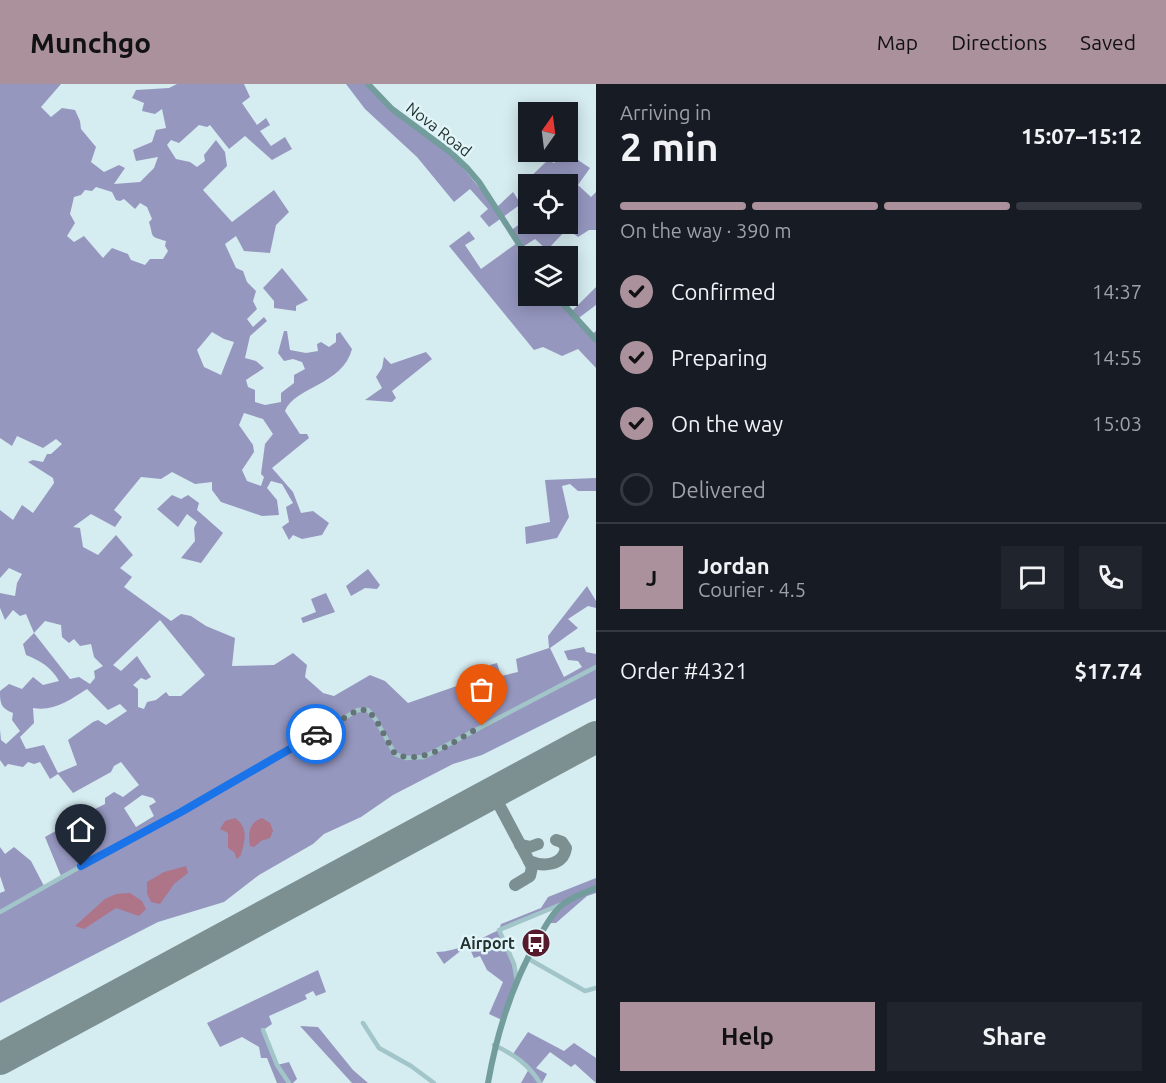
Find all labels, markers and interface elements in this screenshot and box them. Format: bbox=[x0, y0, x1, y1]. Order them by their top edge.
text: Munchgo bbox=[30, 27, 151, 58]
text: Map bbox=[877, 30, 918, 54]
text: Directions bbox=[951, 30, 1047, 54]
text: Saved bbox=[1080, 30, 1136, 54]
street label: Nova Road bbox=[403, 98, 475, 160]
text: Arriving in bbox=[620, 101, 711, 124]
north arrow bbox=[518, 102, 578, 162]
map controls bbox=[518, 102, 578, 306]
text: 15:07–15:12 bbox=[1021, 123, 1142, 148]
text: 2 min bbox=[620, 125, 719, 168]
button: locate bbox=[518, 174, 578, 234]
text: On the way · 390 m bbox=[620, 219, 792, 242]
button: layers bbox=[518, 246, 578, 306]
icon: check bbox=[620, 275, 653, 308]
text: Confirmed bbox=[671, 279, 776, 304]
text: 14:37 bbox=[1092, 280, 1142, 303]
icon: check bbox=[620, 341, 653, 374]
text: Preparing bbox=[671, 345, 768, 370]
text: 14:55 bbox=[1092, 346, 1142, 369]
icon: check bbox=[620, 407, 653, 440]
text: On the way bbox=[671, 411, 783, 436]
text: 15:03 bbox=[1092, 412, 1142, 435]
text: Delivered bbox=[671, 477, 766, 502]
button: chat bbox=[1001, 546, 1064, 609]
button: phone bbox=[1079, 546, 1142, 609]
text: Jordan bbox=[698, 553, 770, 578]
text: J bbox=[646, 565, 657, 590]
text: Courier · 4.5 bbox=[698, 578, 806, 601]
text: Order #4321 bbox=[620, 658, 748, 683]
text: $17.74 bbox=[1075, 658, 1142, 683]
pin bbox=[456, 664, 507, 726]
icon: bag bbox=[465, 673, 498, 706]
courier bbox=[286, 704, 346, 764]
icon: car bbox=[300, 718, 333, 751]
pin bbox=[55, 804, 106, 866]
icon: home bbox=[64, 813, 97, 846]
bus stop icon: Airport bbox=[520, 927, 552, 959]
place label: Airport bbox=[460, 934, 515, 952]
button: Help bbox=[620, 1002, 875, 1071]
button: Share bbox=[887, 1002, 1142, 1071]

